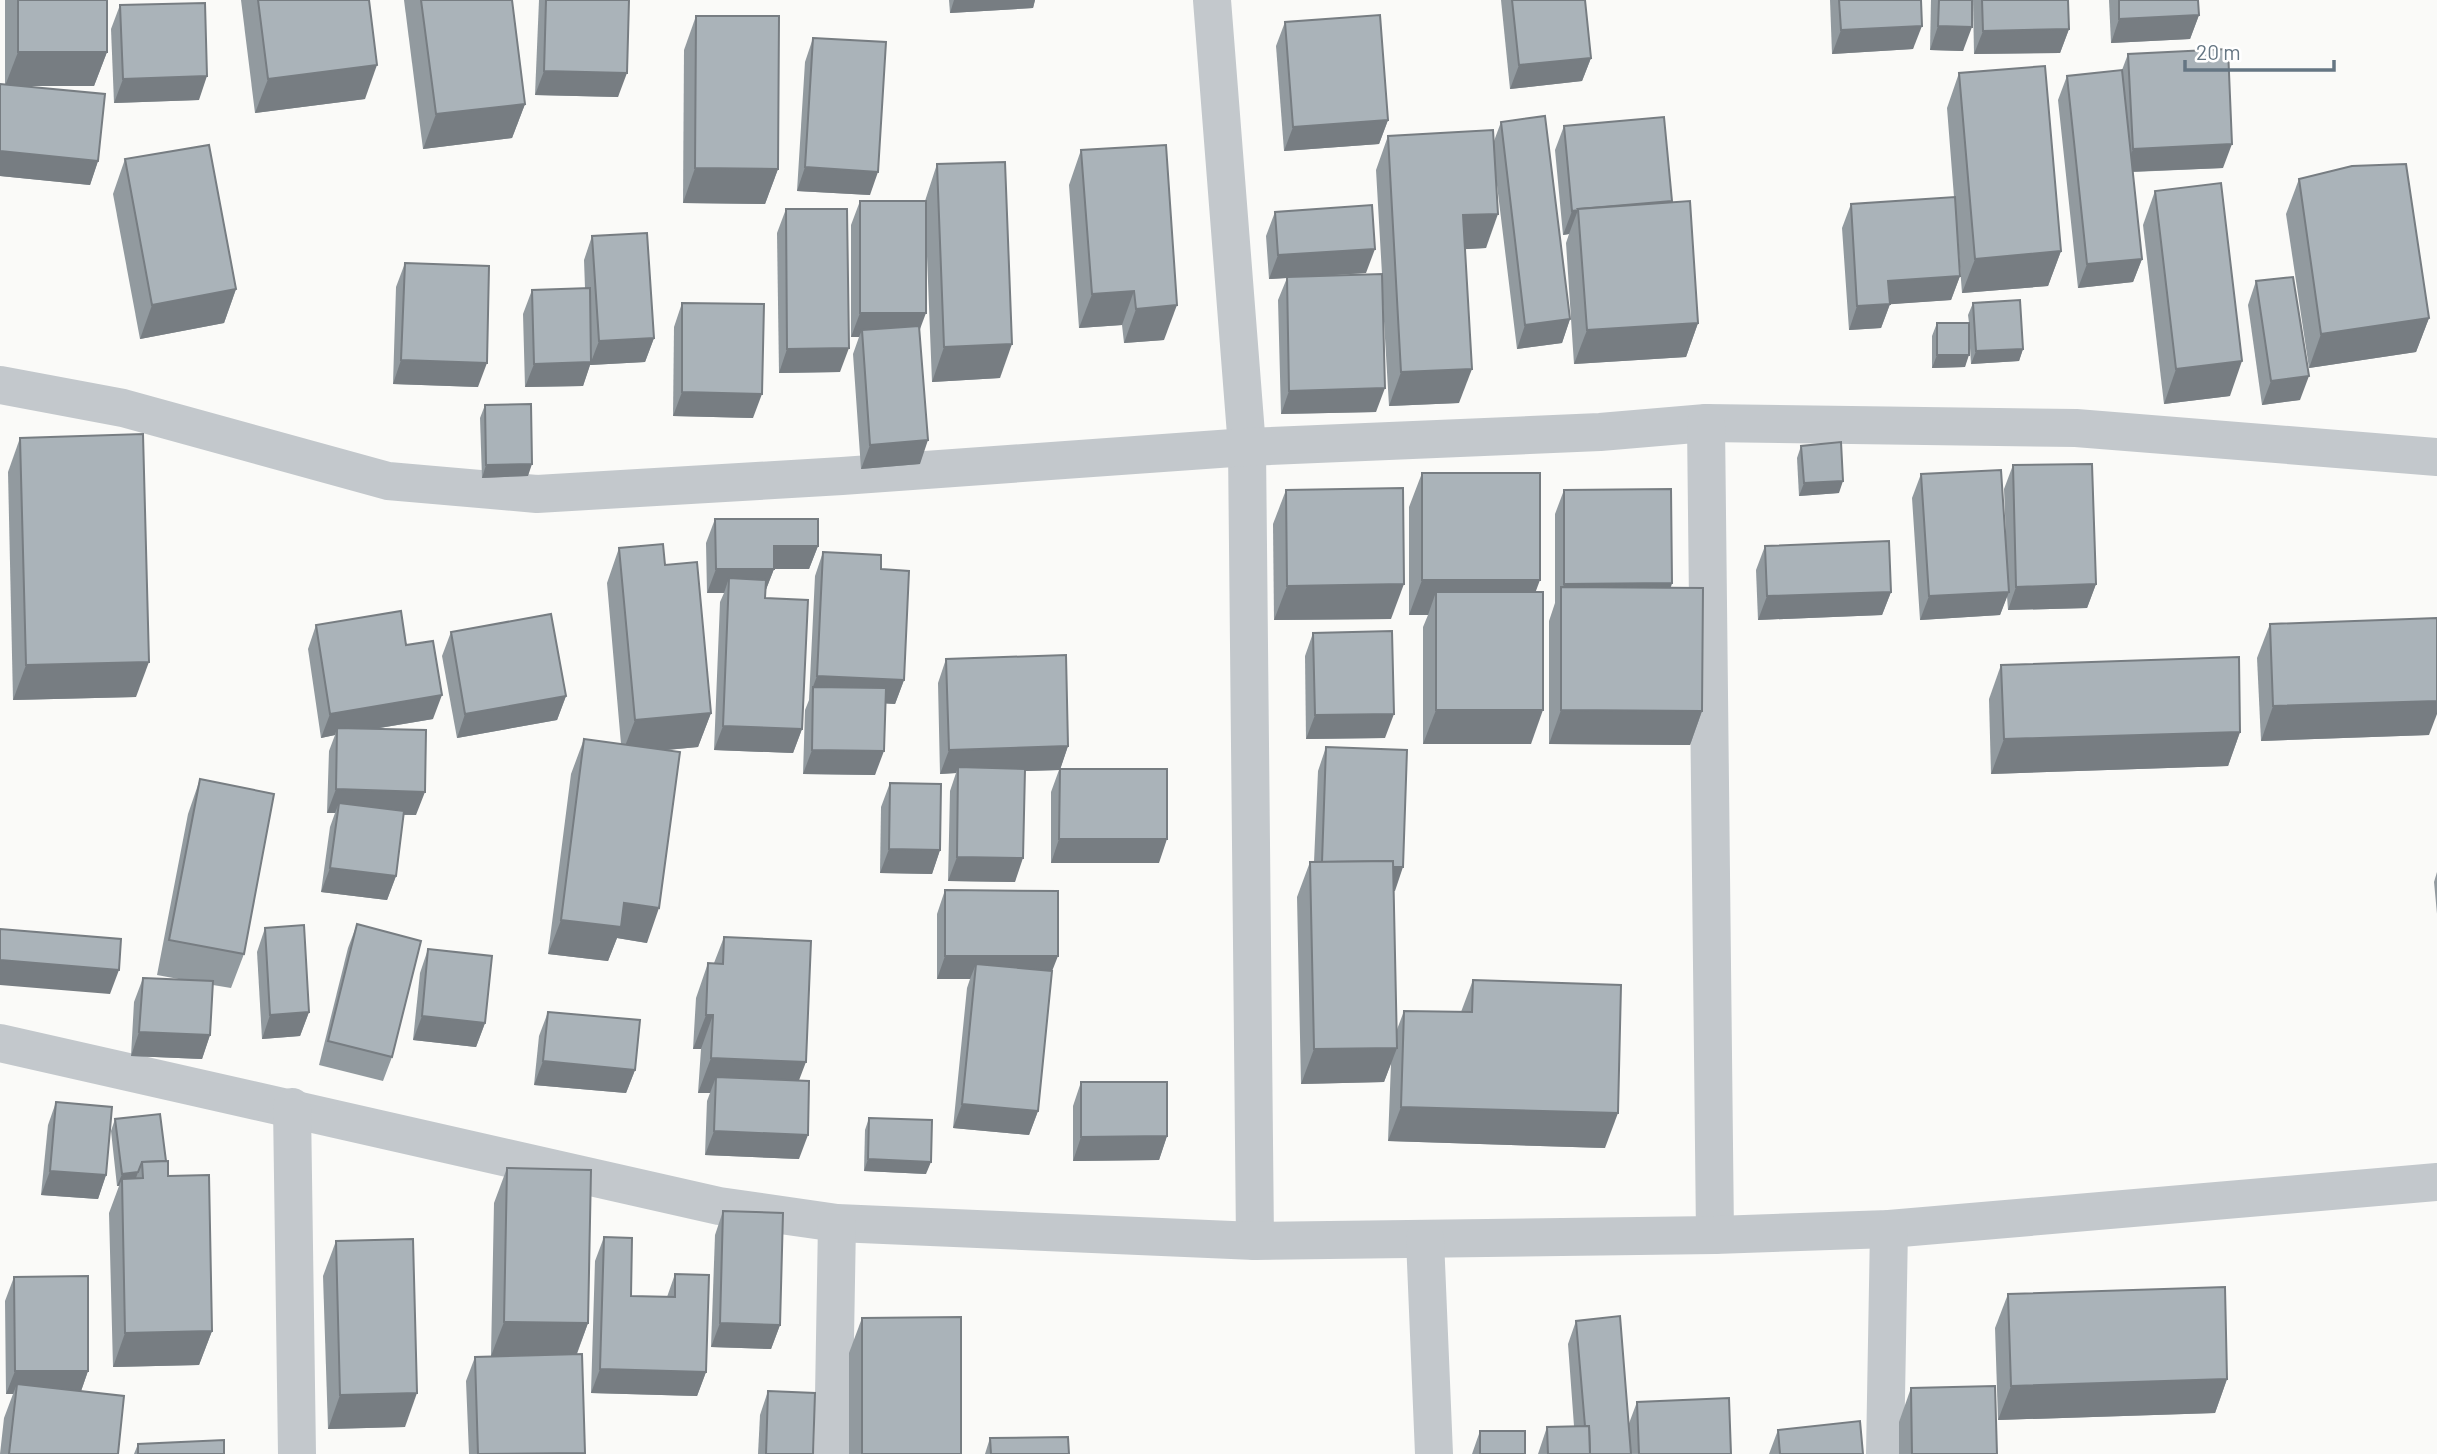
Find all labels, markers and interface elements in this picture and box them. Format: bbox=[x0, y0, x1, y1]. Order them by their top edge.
scale bar bbox=[2185, 28, 2334, 72]
text: 20 m bbox=[2196, 39, 2241, 64]

